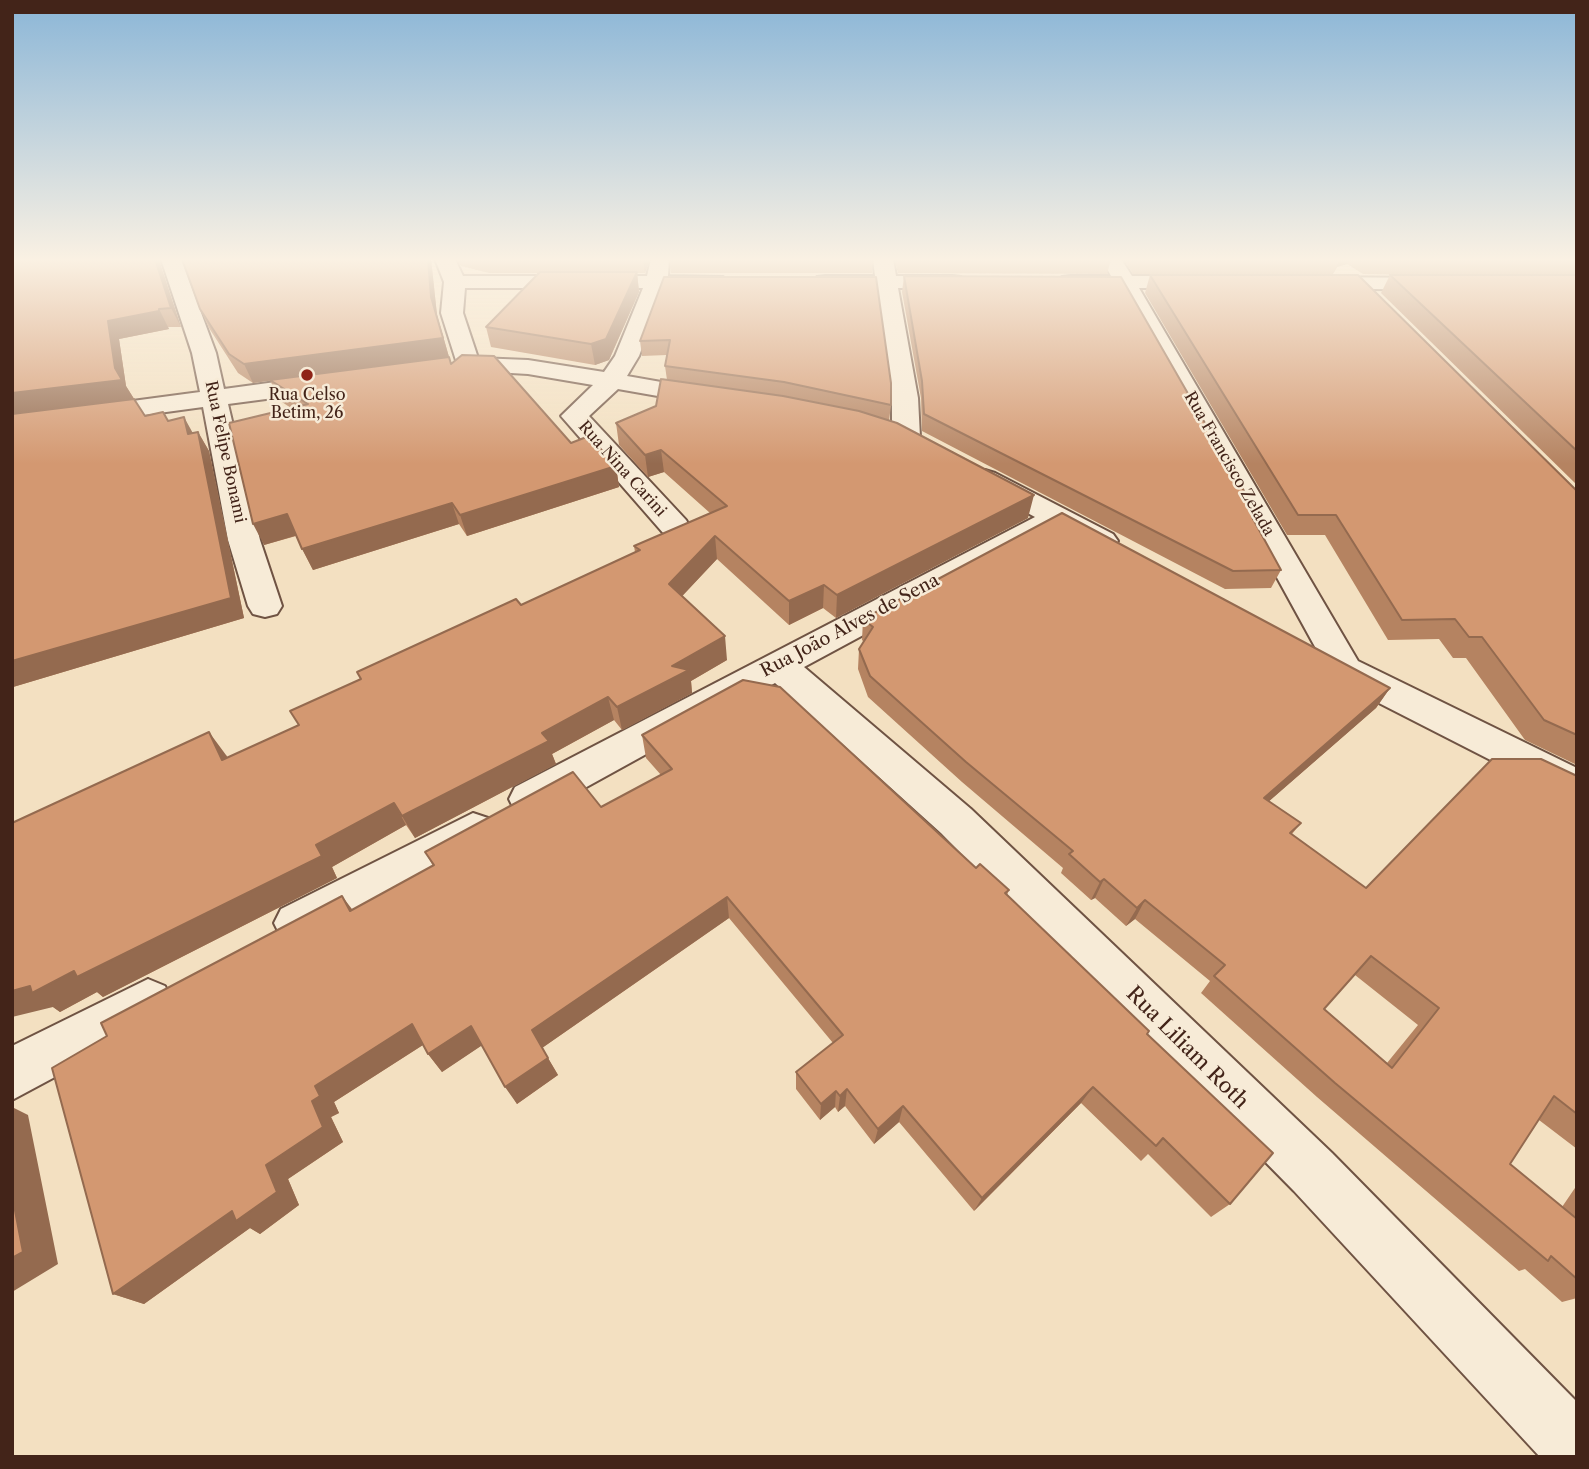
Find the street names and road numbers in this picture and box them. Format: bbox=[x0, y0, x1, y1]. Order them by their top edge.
street label: Rua Felipe Bonami bbox=[201, 379, 249, 525]
street label: Rua Francisco Zelada bbox=[1180, 388, 1278, 540]
street label: Rua Nina Carini bbox=[574, 417, 670, 521]
street label: Rua João Alves de Sena bbox=[757, 570, 943, 682]
street label: Rua Liliam Roth bbox=[1121, 982, 1253, 1114]

